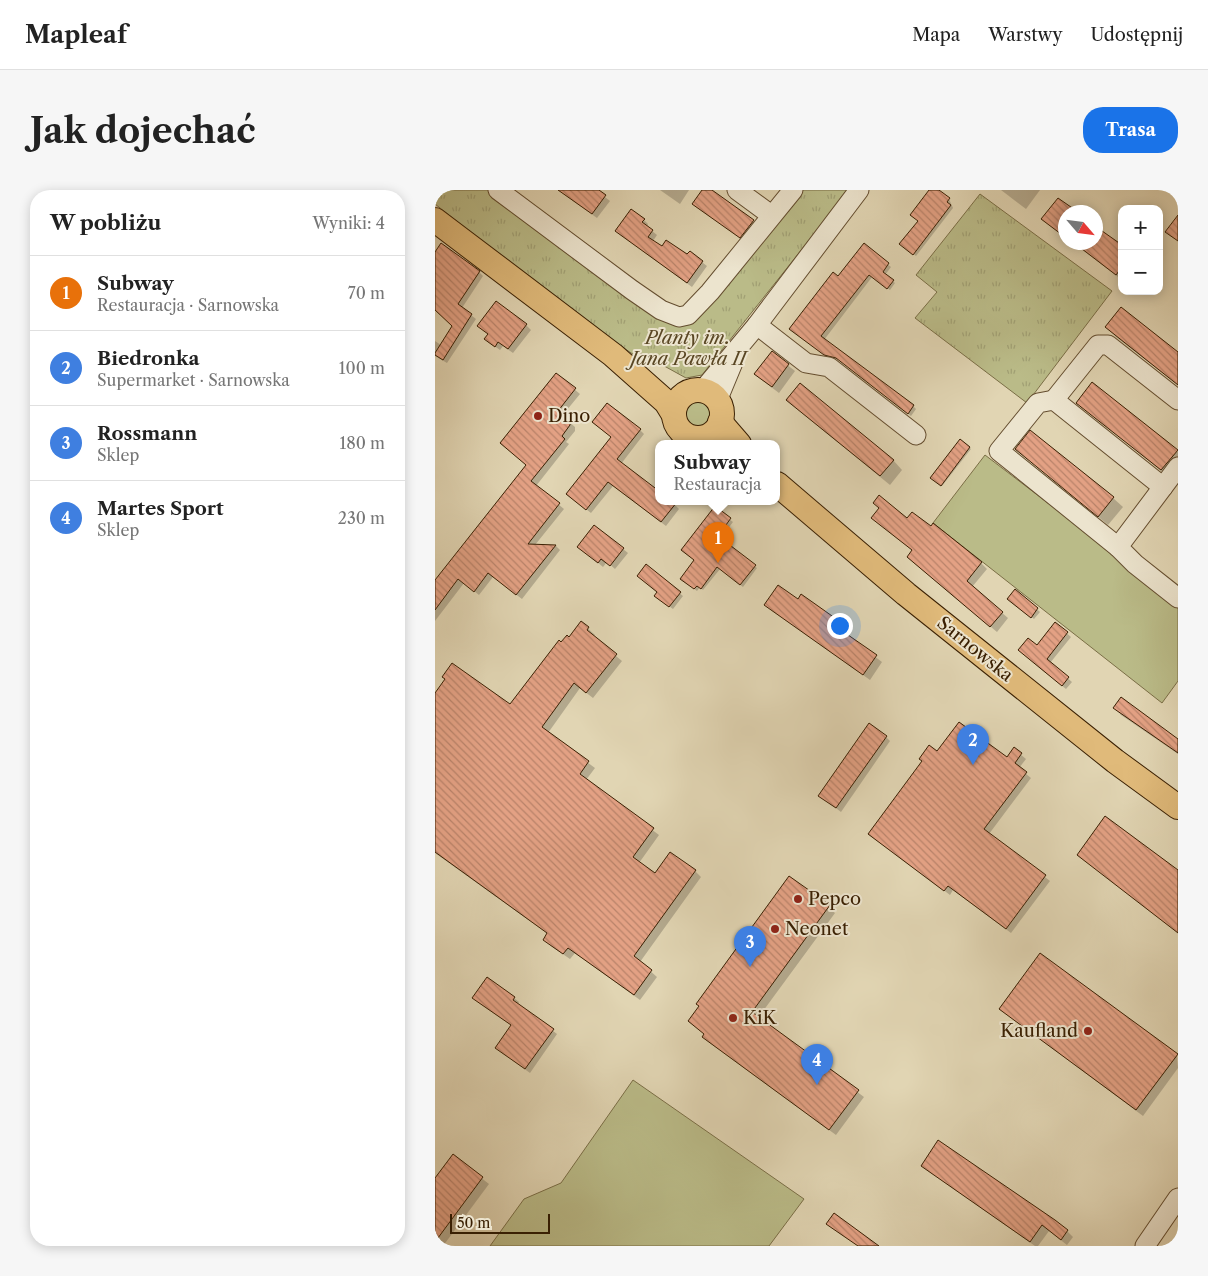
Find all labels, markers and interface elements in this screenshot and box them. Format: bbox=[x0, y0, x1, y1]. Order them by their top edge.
text: Mapleaf bbox=[25, 20, 127, 49]
text: Mapa bbox=[912, 24, 960, 46]
text: Warstwy bbox=[988, 24, 1062, 46]
text: Udostępnij bbox=[1090, 24, 1183, 46]
button: Trasa bbox=[1083, 107, 1178, 153]
text: Jak dojechać bbox=[30, 109, 256, 152]
north arrow bbox=[1058, 205, 1103, 250]
map controls bbox=[1118, 205, 1163, 295]
button: + bbox=[1118, 205, 1163, 250]
text: W pobliżu bbox=[50, 210, 161, 235]
text: Wyniki: 4 bbox=[312, 213, 385, 233]
button: − bbox=[1118, 250, 1163, 295]
text: Subway bbox=[97, 272, 174, 295]
text: 1 bbox=[62, 283, 70, 303]
text: 70 m bbox=[348, 283, 385, 303]
text: Restauracja · Sarnowska bbox=[97, 295, 279, 315]
park label: Planty im. Jana Pawła II bbox=[625, 327, 749, 370]
text: Biedronka bbox=[97, 347, 199, 370]
text: 2 bbox=[61, 358, 71, 378]
text: 100 m bbox=[339, 358, 385, 378]
text: Supermarket · Sarnowska bbox=[97, 370, 290, 390]
place label: Dino bbox=[548, 405, 590, 427]
marker: Dino bbox=[532, 410, 544, 422]
text: Rossmann bbox=[97, 422, 197, 445]
text: 3 bbox=[61, 433, 71, 453]
text: 180 m bbox=[339, 433, 385, 453]
popup bbox=[655, 440, 780, 505]
text: Sklep bbox=[97, 445, 139, 465]
text: Subway bbox=[674, 451, 750, 474]
text: Restauracja bbox=[674, 474, 761, 494]
text: Martes Sport bbox=[97, 497, 224, 520]
text: 4 bbox=[61, 508, 71, 528]
text: 230 m bbox=[338, 508, 385, 528]
text: Sklep bbox=[97, 520, 139, 540]
pin: 1 bbox=[702, 522, 734, 563]
street label: Sarnowska bbox=[933, 612, 1018, 687]
your location bbox=[827, 613, 853, 639]
pin: 2 bbox=[957, 724, 989, 765]
place label: Pepco bbox=[808, 888, 861, 910]
marker: Pepco bbox=[792, 893, 804, 905]
place label: Neonet bbox=[785, 918, 849, 940]
marker: Neonet bbox=[769, 923, 781, 935]
pin: 3 bbox=[734, 926, 766, 967]
place label: KiK bbox=[743, 1007, 777, 1029]
marker: KiK bbox=[727, 1012, 739, 1024]
place label: Kaufland bbox=[1000, 1020, 1078, 1042]
marker: Kaufland bbox=[1082, 1025, 1094, 1037]
pin: 4 bbox=[801, 1044, 833, 1085]
scale bar bbox=[450, 1211, 550, 1234]
text: 50 m bbox=[457, 1214, 490, 1232]

